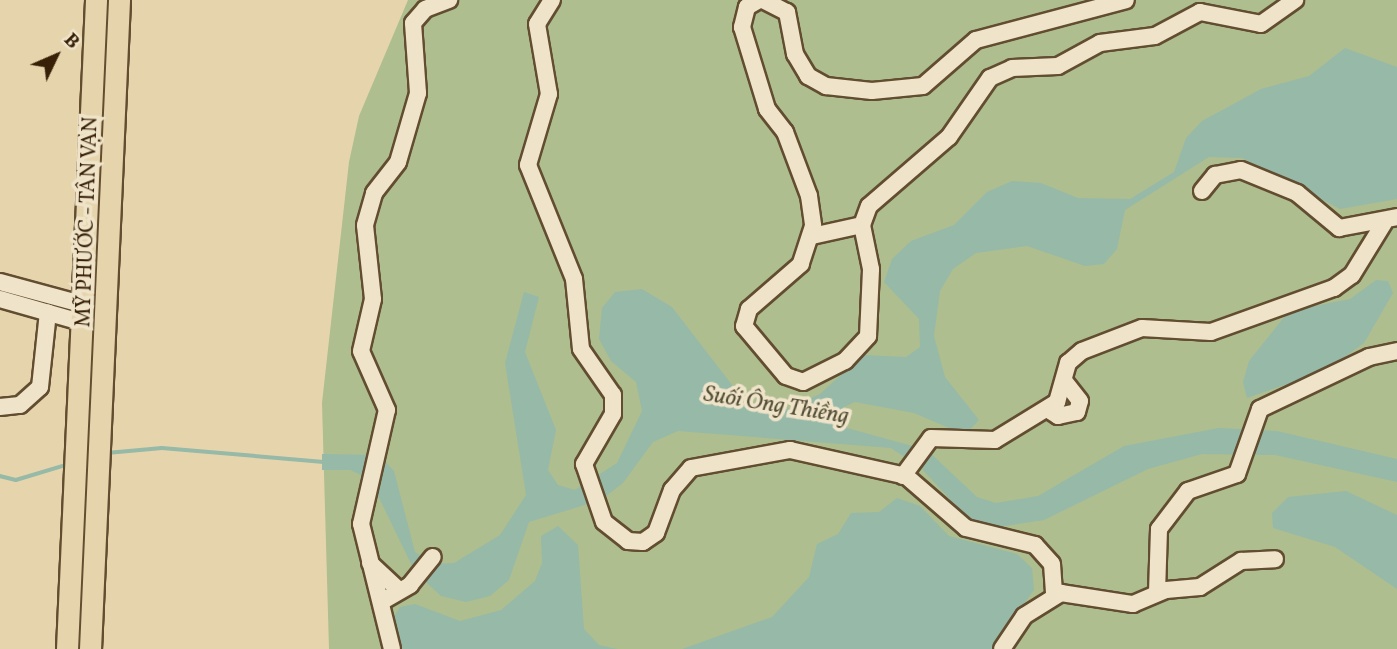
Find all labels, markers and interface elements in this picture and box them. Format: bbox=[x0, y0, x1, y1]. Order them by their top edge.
north arrow bbox=[21, 21, 91, 91]
text: B bbox=[57, 28, 85, 55]
street label: MỸ PHƯỚC - TÂN VẠN bbox=[72, 115, 104, 329]
water label: Suối Ông Thiềng bbox=[701, 381, 851, 431]

